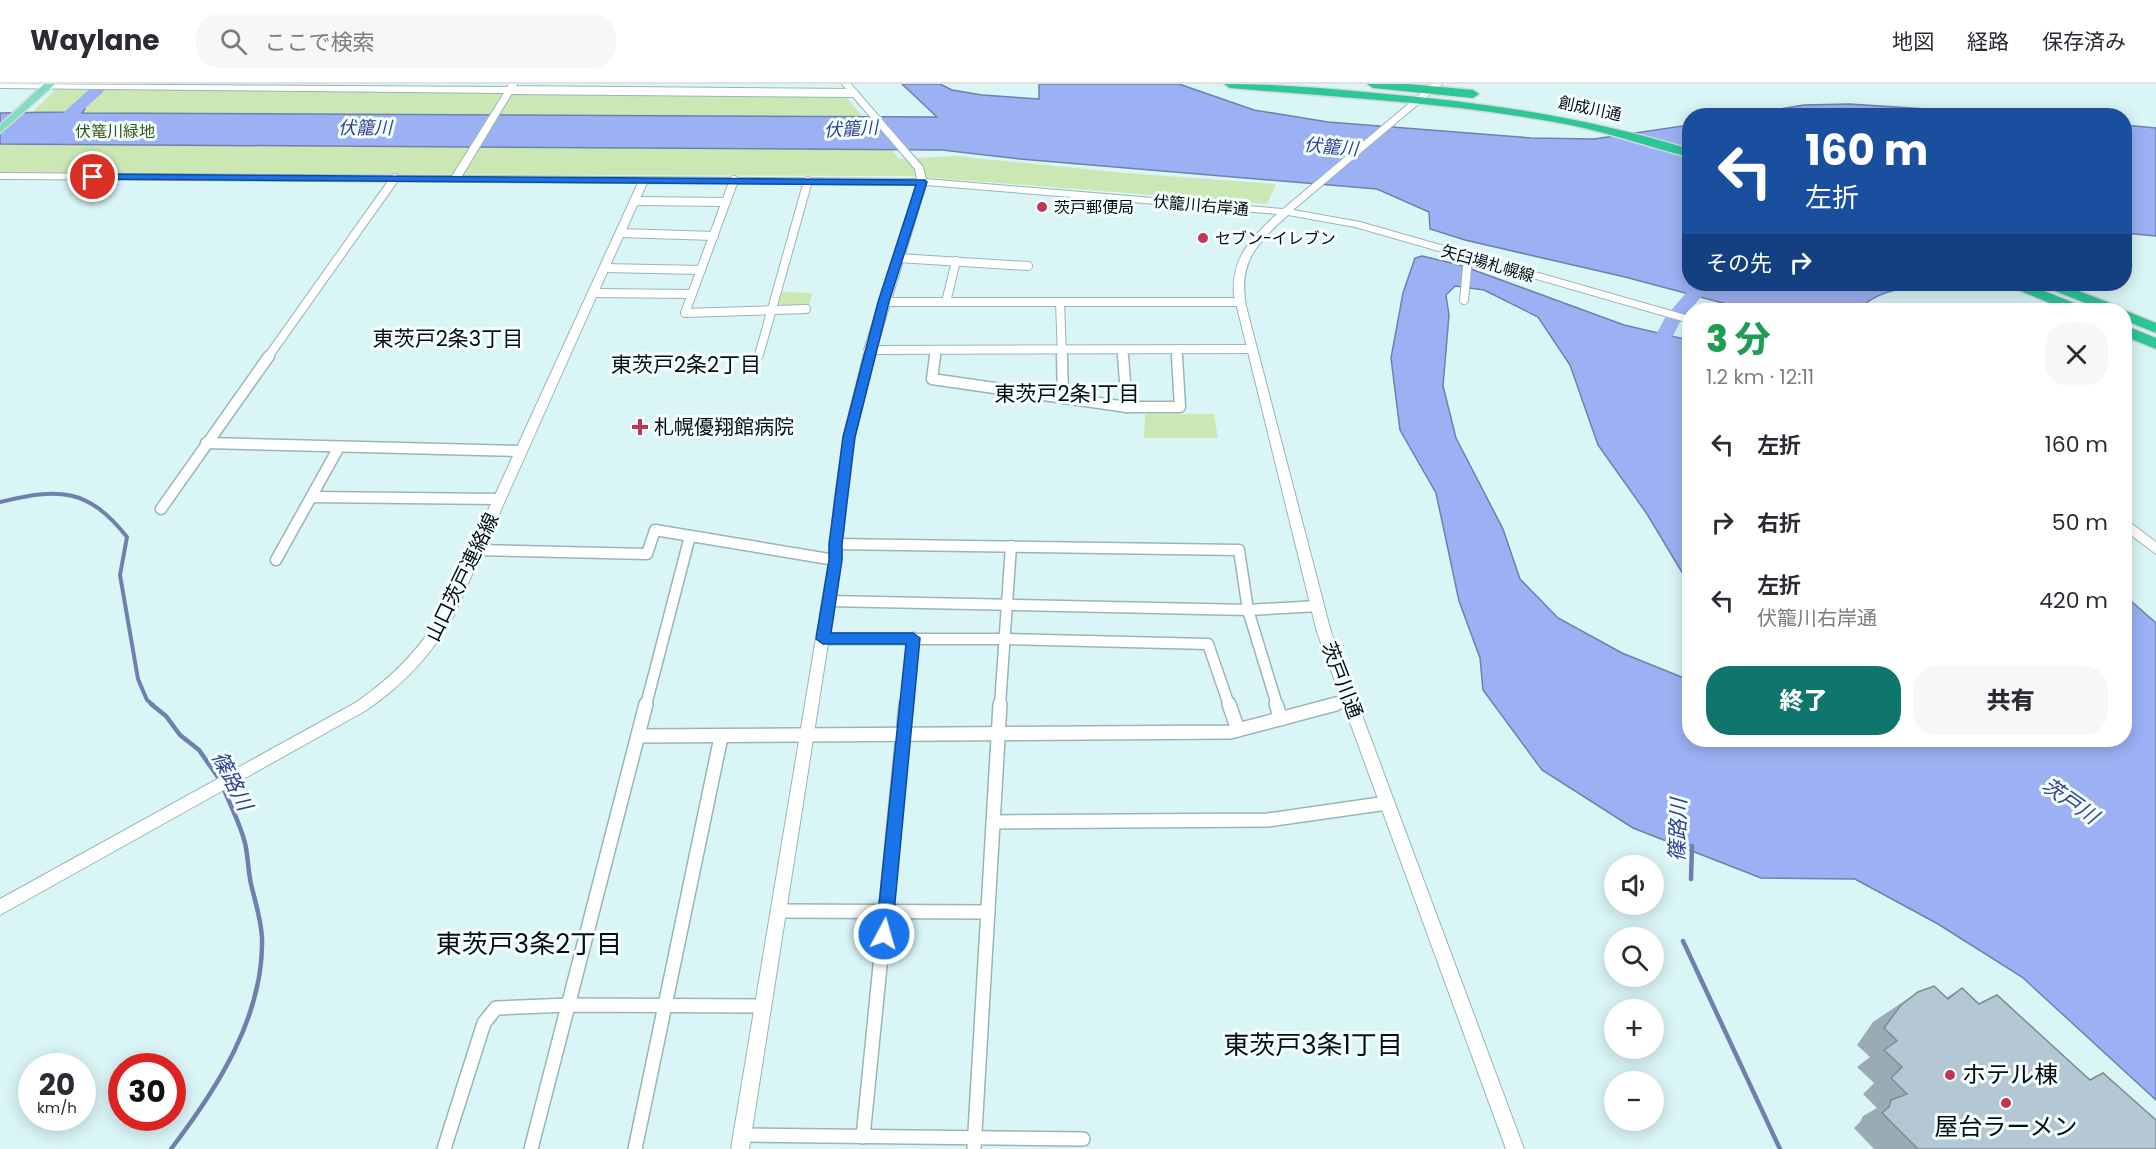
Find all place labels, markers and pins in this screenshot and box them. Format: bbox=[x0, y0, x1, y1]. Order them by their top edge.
pin bbox=[67, 151, 118, 202]
place label: 茨戸郵便局 bbox=[1054, 196, 1134, 219]
marker: 茨戸郵便局 bbox=[1035, 200, 1049, 214]
place label: セブン-イレブン bbox=[1215, 227, 1336, 250]
marker: セブン-イレブン bbox=[1196, 231, 1210, 245]
place label: 札幌優翔館病院 bbox=[654, 413, 794, 441]
marker: 札幌優翔館病院 bbox=[631, 418, 649, 436]
place label: ホテル棟 bbox=[1962, 1058, 2058, 1091]
marker: ホテル棟 bbox=[1943, 1068, 1957, 1082]
marker: 屋台ラーメン bbox=[1999, 1096, 2013, 1110]
place label: 屋台ラーメン bbox=[1934, 1110, 2078, 1143]

